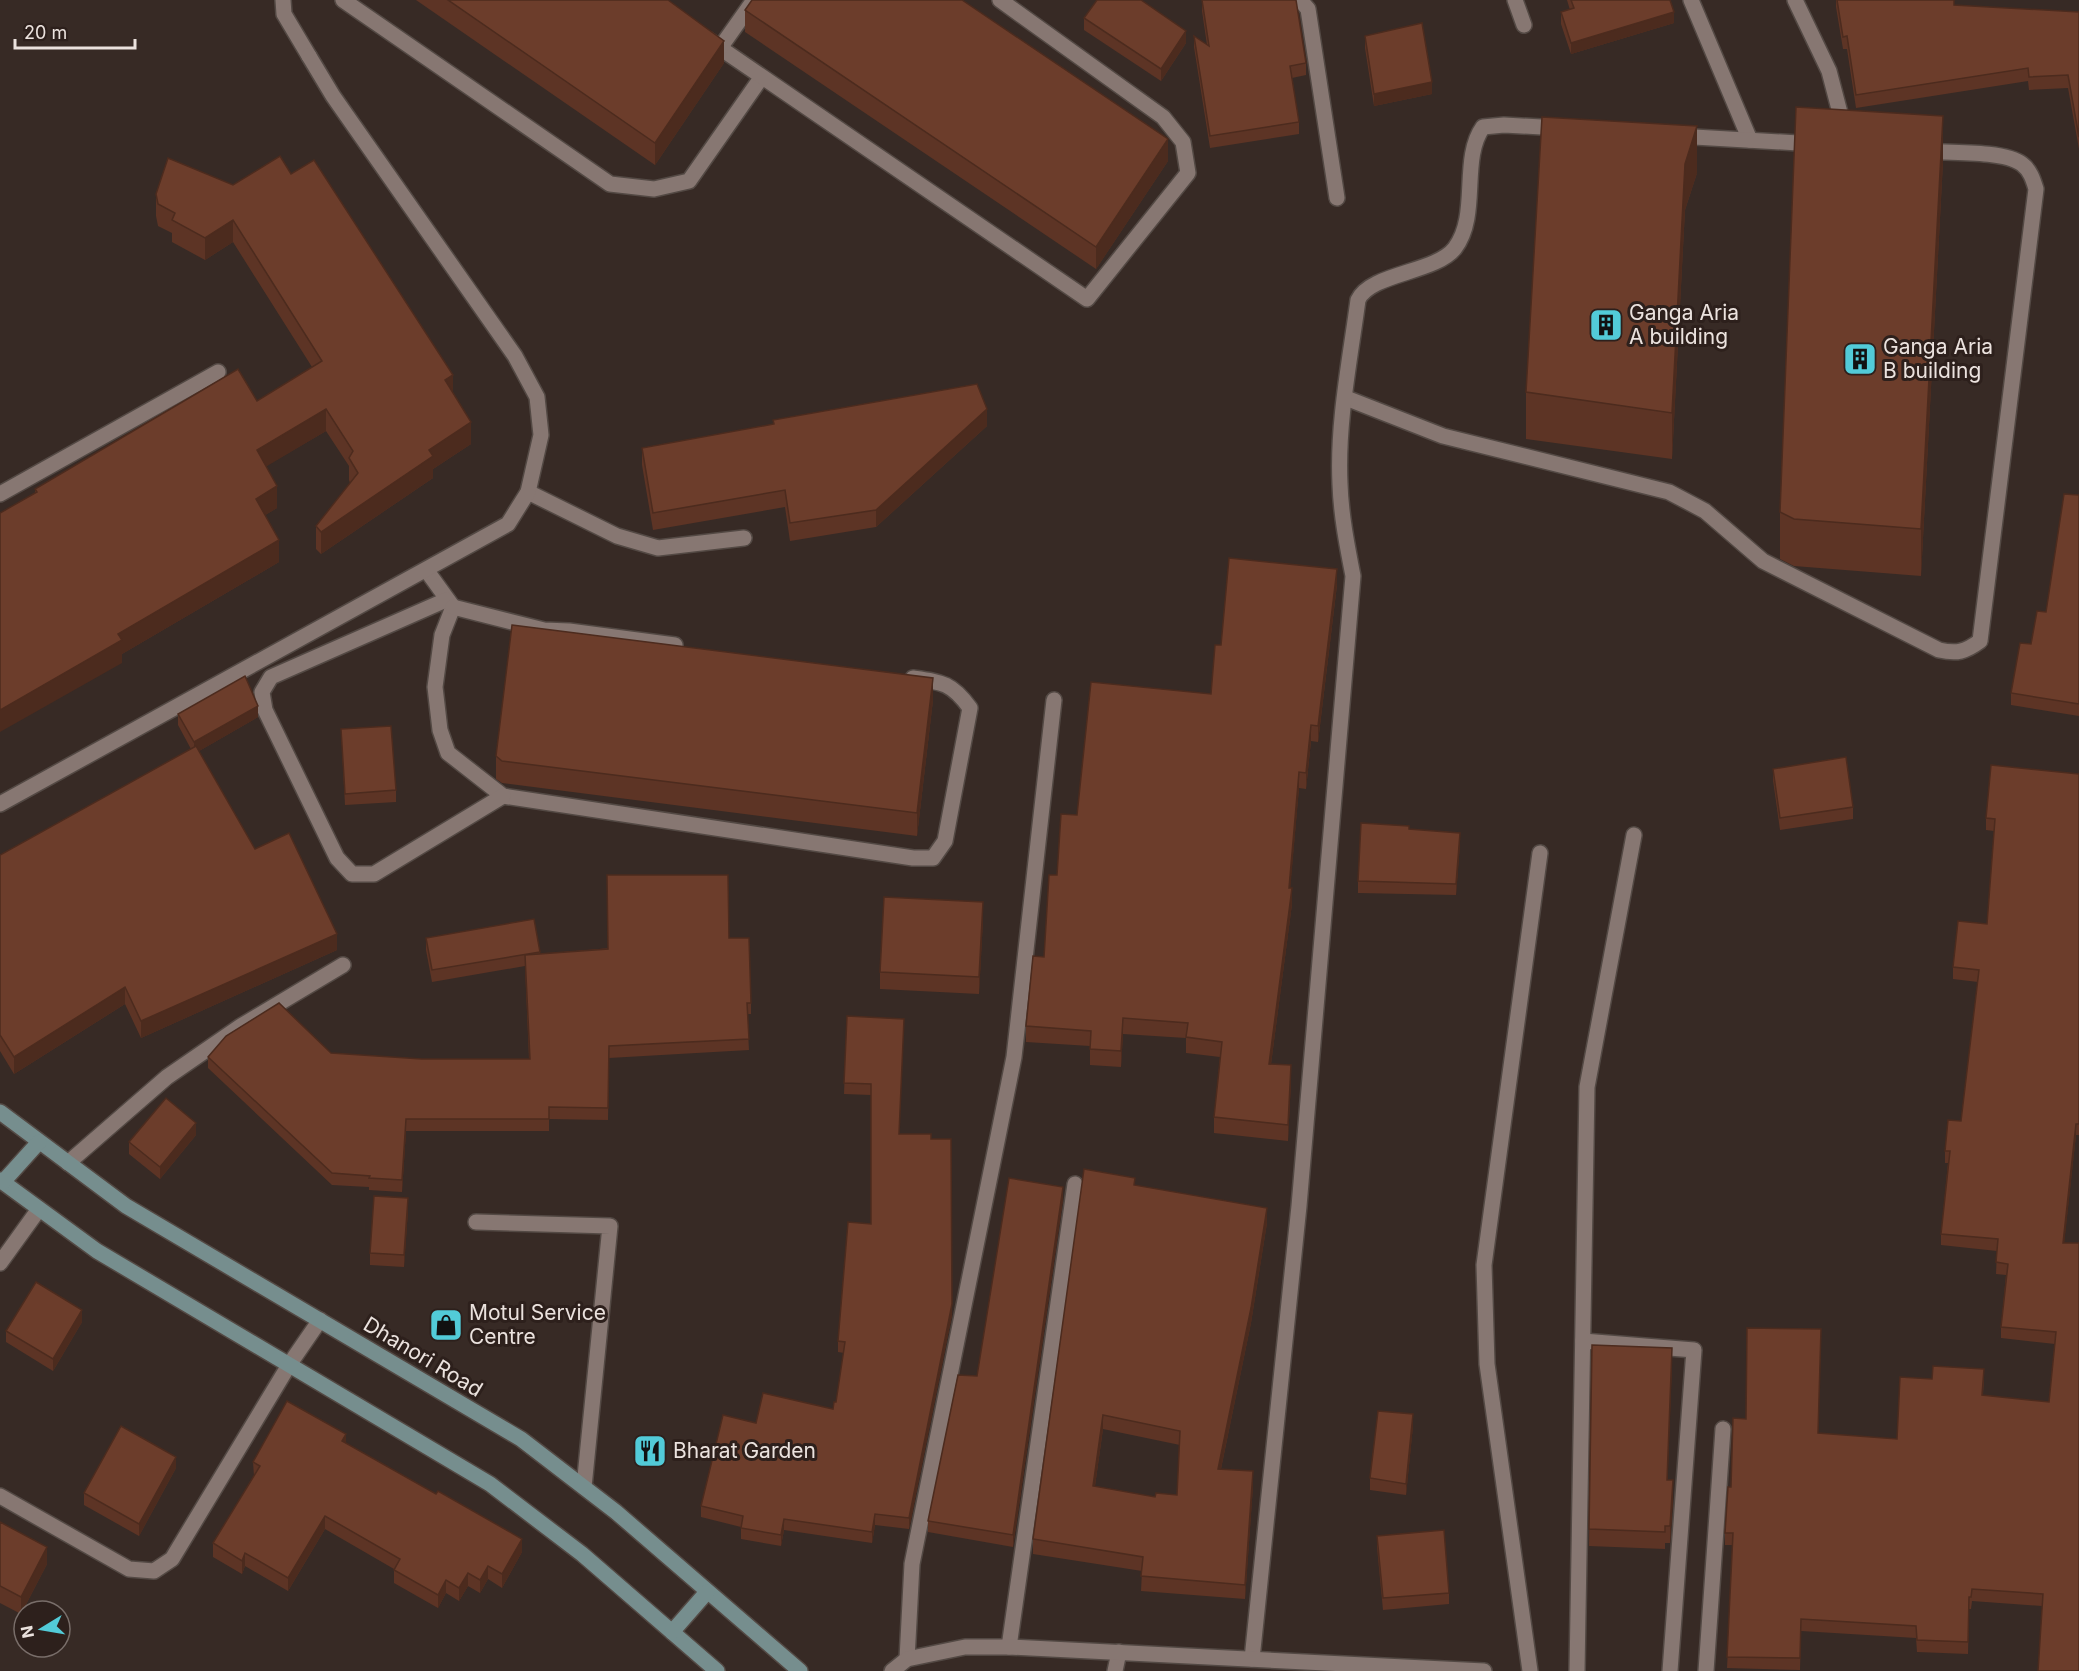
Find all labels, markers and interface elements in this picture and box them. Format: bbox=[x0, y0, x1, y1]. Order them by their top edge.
scale bar bbox=[15, 12, 135, 50]
text: 20 m bbox=[24, 22, 67, 43]
place label: Ganga Aria A building bbox=[1629, 300, 1739, 349]
building icon: Ganga Aria A building bbox=[1588, 307, 1624, 343]
place label: Ganga Aria B building bbox=[1883, 334, 1993, 383]
building icon: Ganga Aria B building bbox=[1842, 341, 1878, 377]
place label: Motul Service Centre bbox=[469, 1300, 606, 1349]
shop icon: Motul Service Centre bbox=[428, 1307, 464, 1343]
street label: Dhanori Road bbox=[359, 1311, 487, 1402]
restaurant icon: Bharat Garden bbox=[632, 1433, 668, 1469]
place label: Bharat Garden bbox=[673, 1438, 816, 1463]
north arrow bbox=[12, 1599, 72, 1659]
text: N bbox=[16, 1624, 38, 1640]

